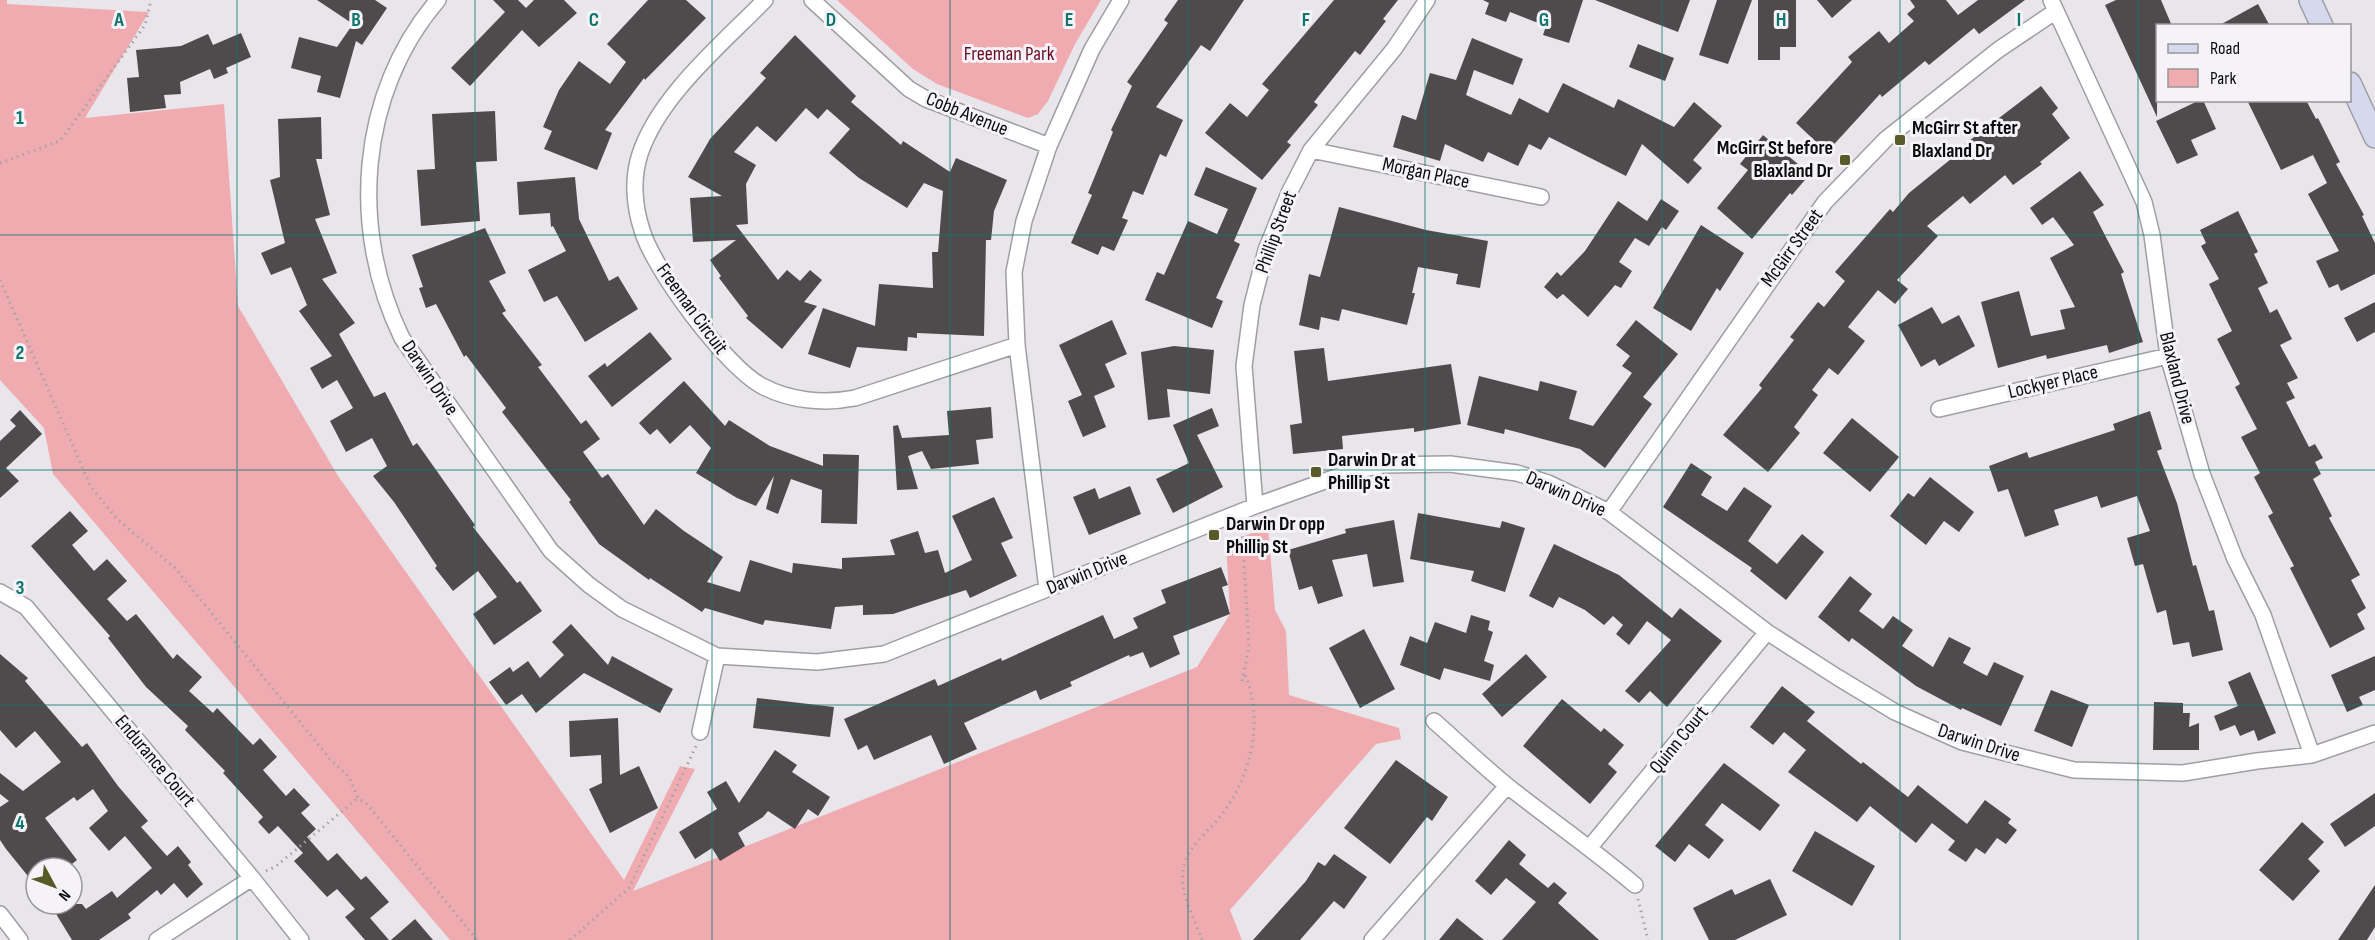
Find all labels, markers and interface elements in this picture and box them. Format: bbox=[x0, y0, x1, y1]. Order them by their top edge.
text: A bbox=[113, 8, 124, 32]
text: B bbox=[351, 8, 361, 32]
text: C bbox=[589, 8, 599, 32]
text: D bbox=[826, 8, 836, 32]
text: E bbox=[1065, 8, 1073, 32]
text: F bbox=[1302, 8, 1310, 32]
text: G bbox=[1539, 8, 1549, 32]
text: H bbox=[1776, 8, 1786, 32]
text: I bbox=[2017, 8, 2021, 32]
legend bbox=[2156, 24, 2351, 102]
text: Road bbox=[2210, 38, 2240, 59]
park label: Freeman Park bbox=[964, 42, 1055, 66]
text: Park bbox=[2210, 68, 2236, 89]
street label: Cobb Avenue bbox=[922, 87, 1012, 141]
text: 1 bbox=[16, 106, 24, 130]
place label: McGirr St after Blaxland Dr bbox=[1912, 116, 2018, 163]
marker: McGirr St after Blaxland Dr bbox=[1893, 133, 1907, 147]
place label: McGirr St before Blaxland Dr bbox=[1717, 136, 1833, 183]
street label: Morgan Place bbox=[1380, 152, 1472, 194]
marker: McGirr St before Blaxland Dr bbox=[1838, 153, 1852, 167]
street label: Phillip Street bbox=[1250, 188, 1302, 276]
street label: McGirr Street bbox=[1756, 204, 1828, 292]
street label: Freeman Circuit bbox=[651, 259, 733, 359]
street label: Blaxland Drive bbox=[2154, 329, 2200, 427]
street label: Darwin Drive bbox=[396, 336, 464, 420]
text: 2 bbox=[16, 341, 24, 365]
street label: Lockyer Place bbox=[2006, 360, 2100, 404]
place label: Darwin Dr at Phillip St bbox=[1328, 448, 1416, 495]
marker: Darwin Dr at Phillip St bbox=[1309, 465, 1323, 479]
street label: Darwin Drive bbox=[1522, 466, 1610, 522]
place label: Darwin Dr opp Phillip St bbox=[1226, 512, 1325, 559]
marker: Darwin Dr opp Phillip St bbox=[1207, 528, 1221, 542]
street label: Darwin Drive bbox=[1043, 546, 1131, 600]
text: 3 bbox=[16, 576, 25, 600]
street label: Quinn Court bbox=[1644, 701, 1714, 779]
street label: Endurance Court bbox=[110, 710, 200, 812]
street label: Darwin Drive bbox=[1935, 718, 2023, 768]
text: 4 bbox=[15, 811, 25, 835]
north arrow bbox=[24, 856, 84, 916]
text: N bbox=[54, 885, 74, 904]

